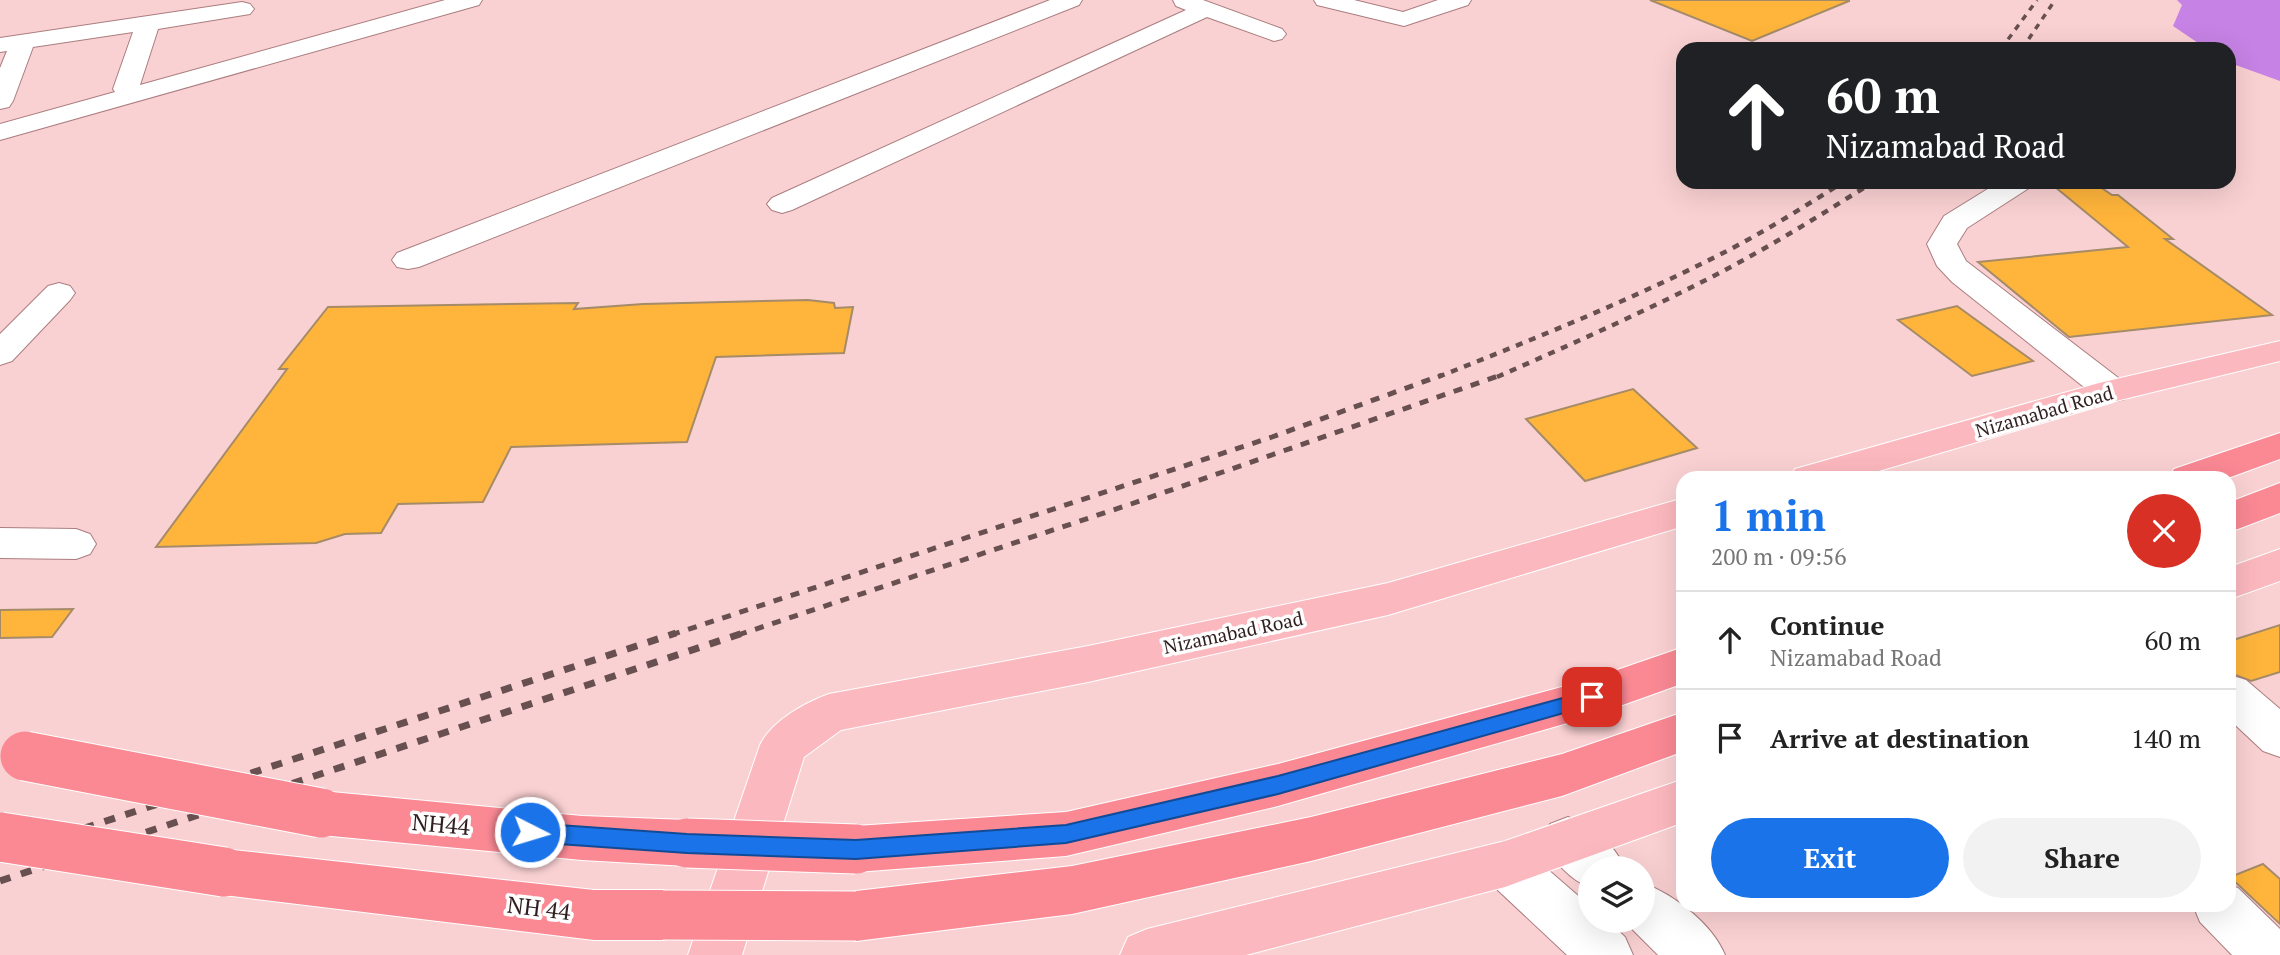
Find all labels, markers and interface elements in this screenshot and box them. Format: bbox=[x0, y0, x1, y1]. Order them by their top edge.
text: 60 m bbox=[1826, 62, 1940, 127]
icon: ahead bbox=[1711, 70, 1802, 161]
text: Nizamabad Road bbox=[1826, 125, 2065, 167]
street label: Nizamabad Road bbox=[1972, 379, 2116, 443]
text: 1 min bbox=[1711, 487, 1826, 543]
button: close bbox=[2127, 494, 2201, 568]
text: 200 m · 09:56 bbox=[1711, 541, 1846, 572]
street label: Nizamabad Road bbox=[1161, 605, 1305, 659]
text: Continue bbox=[1770, 608, 1884, 642]
icon: ahead bbox=[1711, 621, 1749, 659]
text: 60 m bbox=[2145, 623, 2201, 657]
text: Nizamabad Road bbox=[1770, 642, 1942, 673]
pin bbox=[1562, 667, 1622, 727]
icon: arrive bbox=[1573, 678, 1611, 716]
icon: arrive bbox=[1711, 719, 1749, 757]
text: Arrive at destination bbox=[1770, 721, 2029, 755]
text: 140 m bbox=[2131, 721, 2201, 755]
position arrow bbox=[493, 795, 567, 869]
street label: NH44 bbox=[411, 806, 472, 842]
button: Exit bbox=[1711, 818, 1949, 898]
button: Share bbox=[1963, 818, 2201, 898]
map controls bbox=[1578, 856, 1655, 933]
button: layers bbox=[1578, 856, 1655, 933]
street label: NH 44 bbox=[506, 889, 573, 927]

